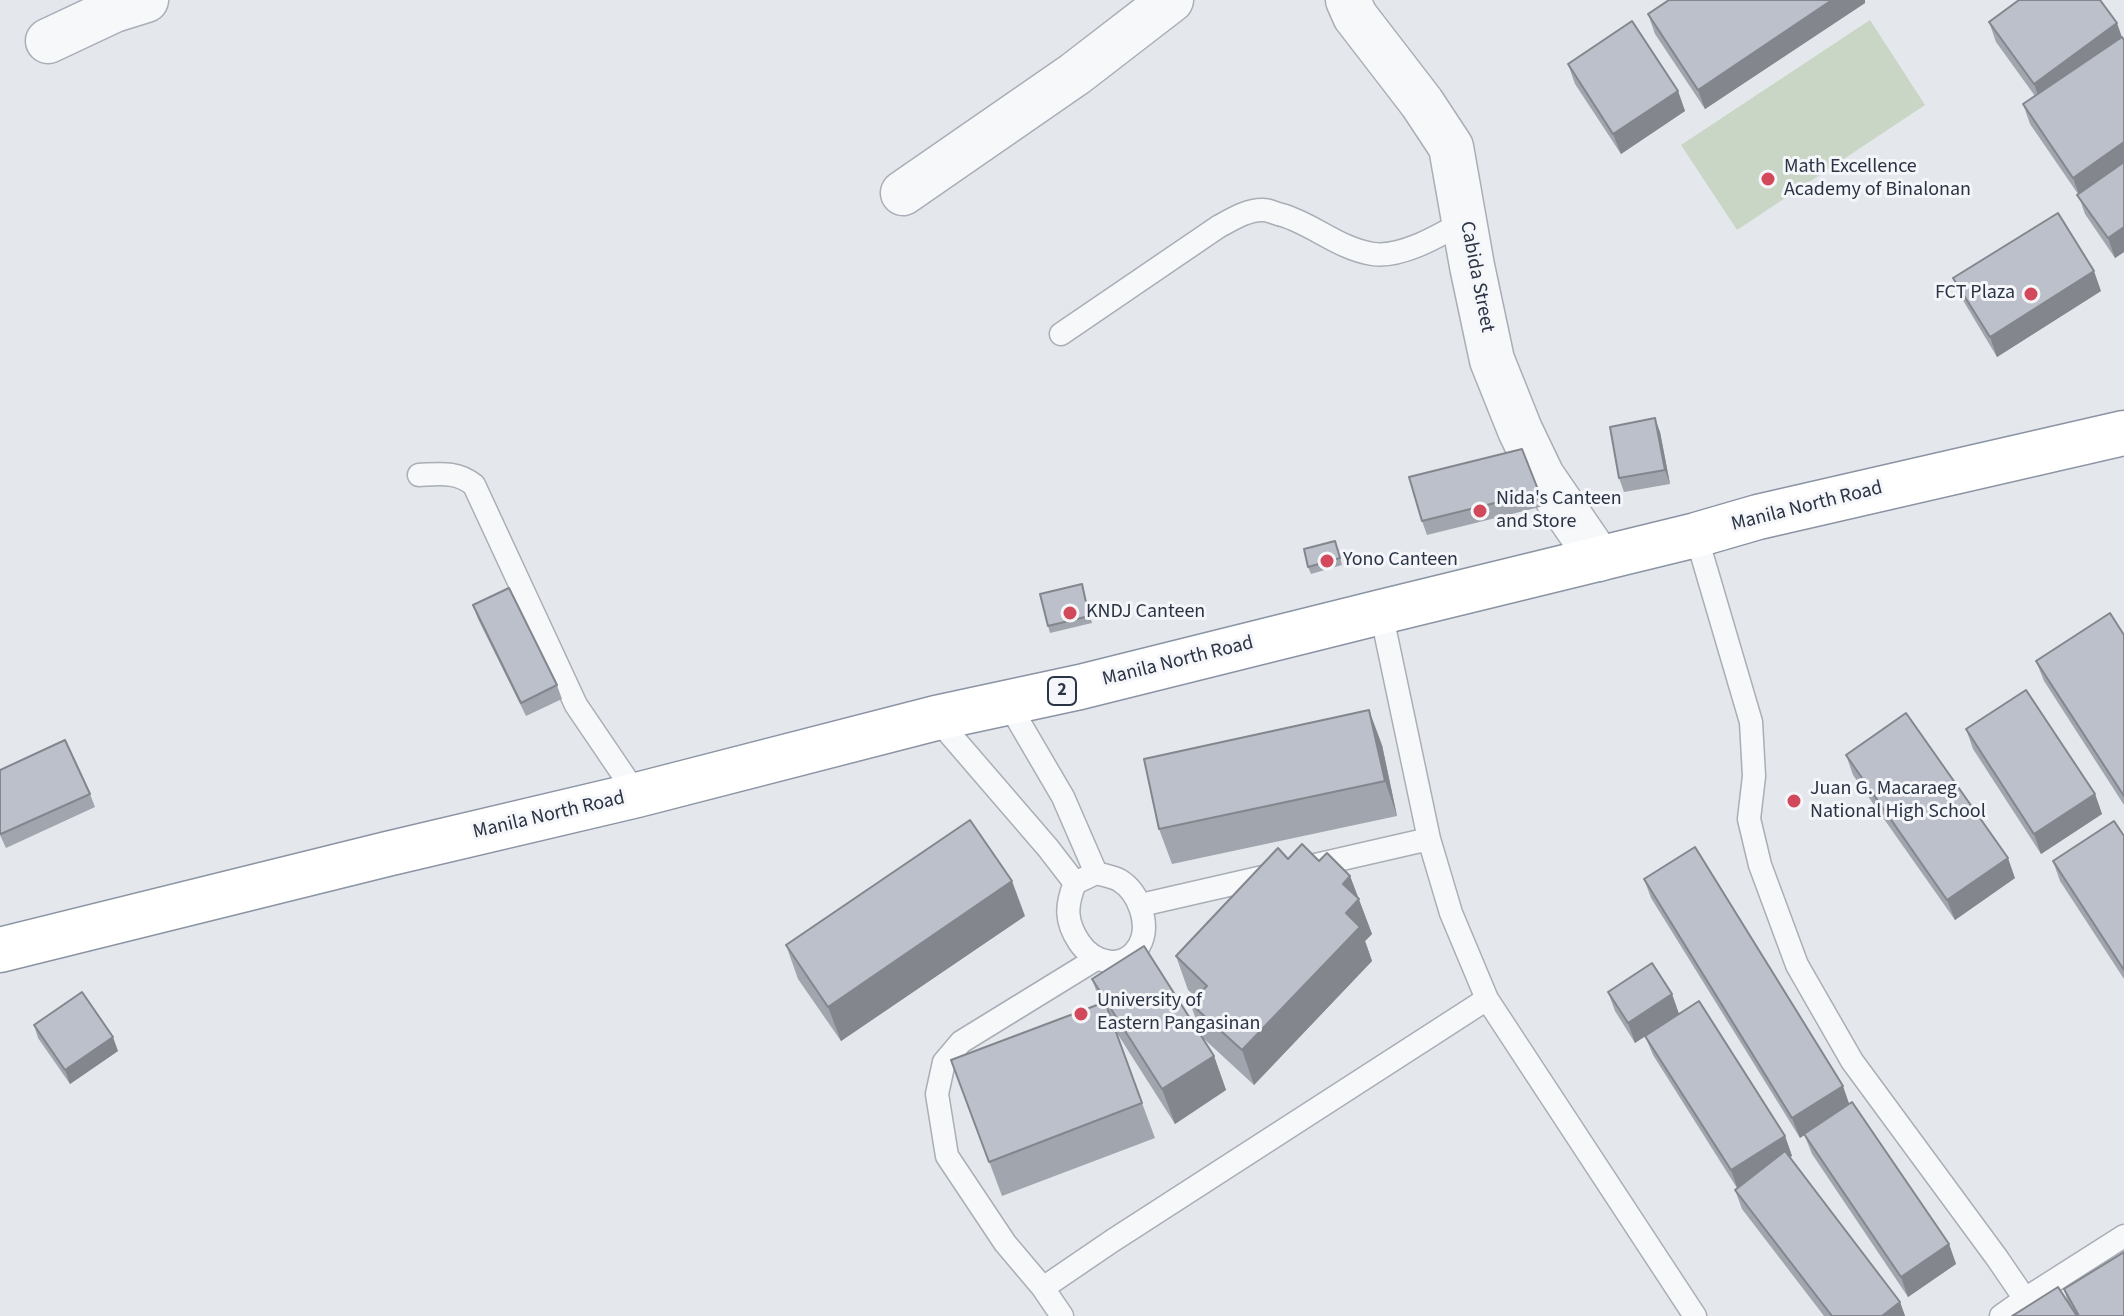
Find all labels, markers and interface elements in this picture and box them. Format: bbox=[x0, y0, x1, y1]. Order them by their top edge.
place label: Math Excellence Academy of Binalonan bbox=[1784, 156, 1971, 203]
marker: Math Excellence Academy of Binalonan bbox=[1759, 170, 1777, 188]
street label: Cabida Street bbox=[1453, 219, 1499, 335]
place label: FCT Plaza bbox=[1935, 282, 2015, 306]
marker: FCT Plaza bbox=[2022, 285, 2040, 303]
street label: Manila North Road bbox=[1729, 477, 1885, 537]
place label: Nida's Canteen and Store bbox=[1496, 488, 1622, 535]
marker: Nida's Canteen and Store bbox=[1471, 502, 1489, 520]
place label: Yono Canteen bbox=[1343, 549, 1458, 573]
marker: Yono Canteen bbox=[1318, 552, 1336, 570]
place label: KNDJ Canteen bbox=[1086, 601, 1205, 625]
marker: KNDJ Canteen bbox=[1061, 604, 1079, 622]
street label: Manila North Road bbox=[1100, 632, 1256, 692]
road number: 2 bbox=[1048, 677, 1076, 705]
place label: Juan G. Macaraeg National High School bbox=[1810, 778, 1986, 825]
street label: Manila North Road bbox=[471, 787, 627, 845]
marker: Juan G. Macaraeg National High School bbox=[1785, 792, 1803, 810]
place label: University of Eastern Pangasinan bbox=[1097, 990, 1260, 1037]
marker: University of Eastern Pangasinan bbox=[1072, 1005, 1090, 1023]

